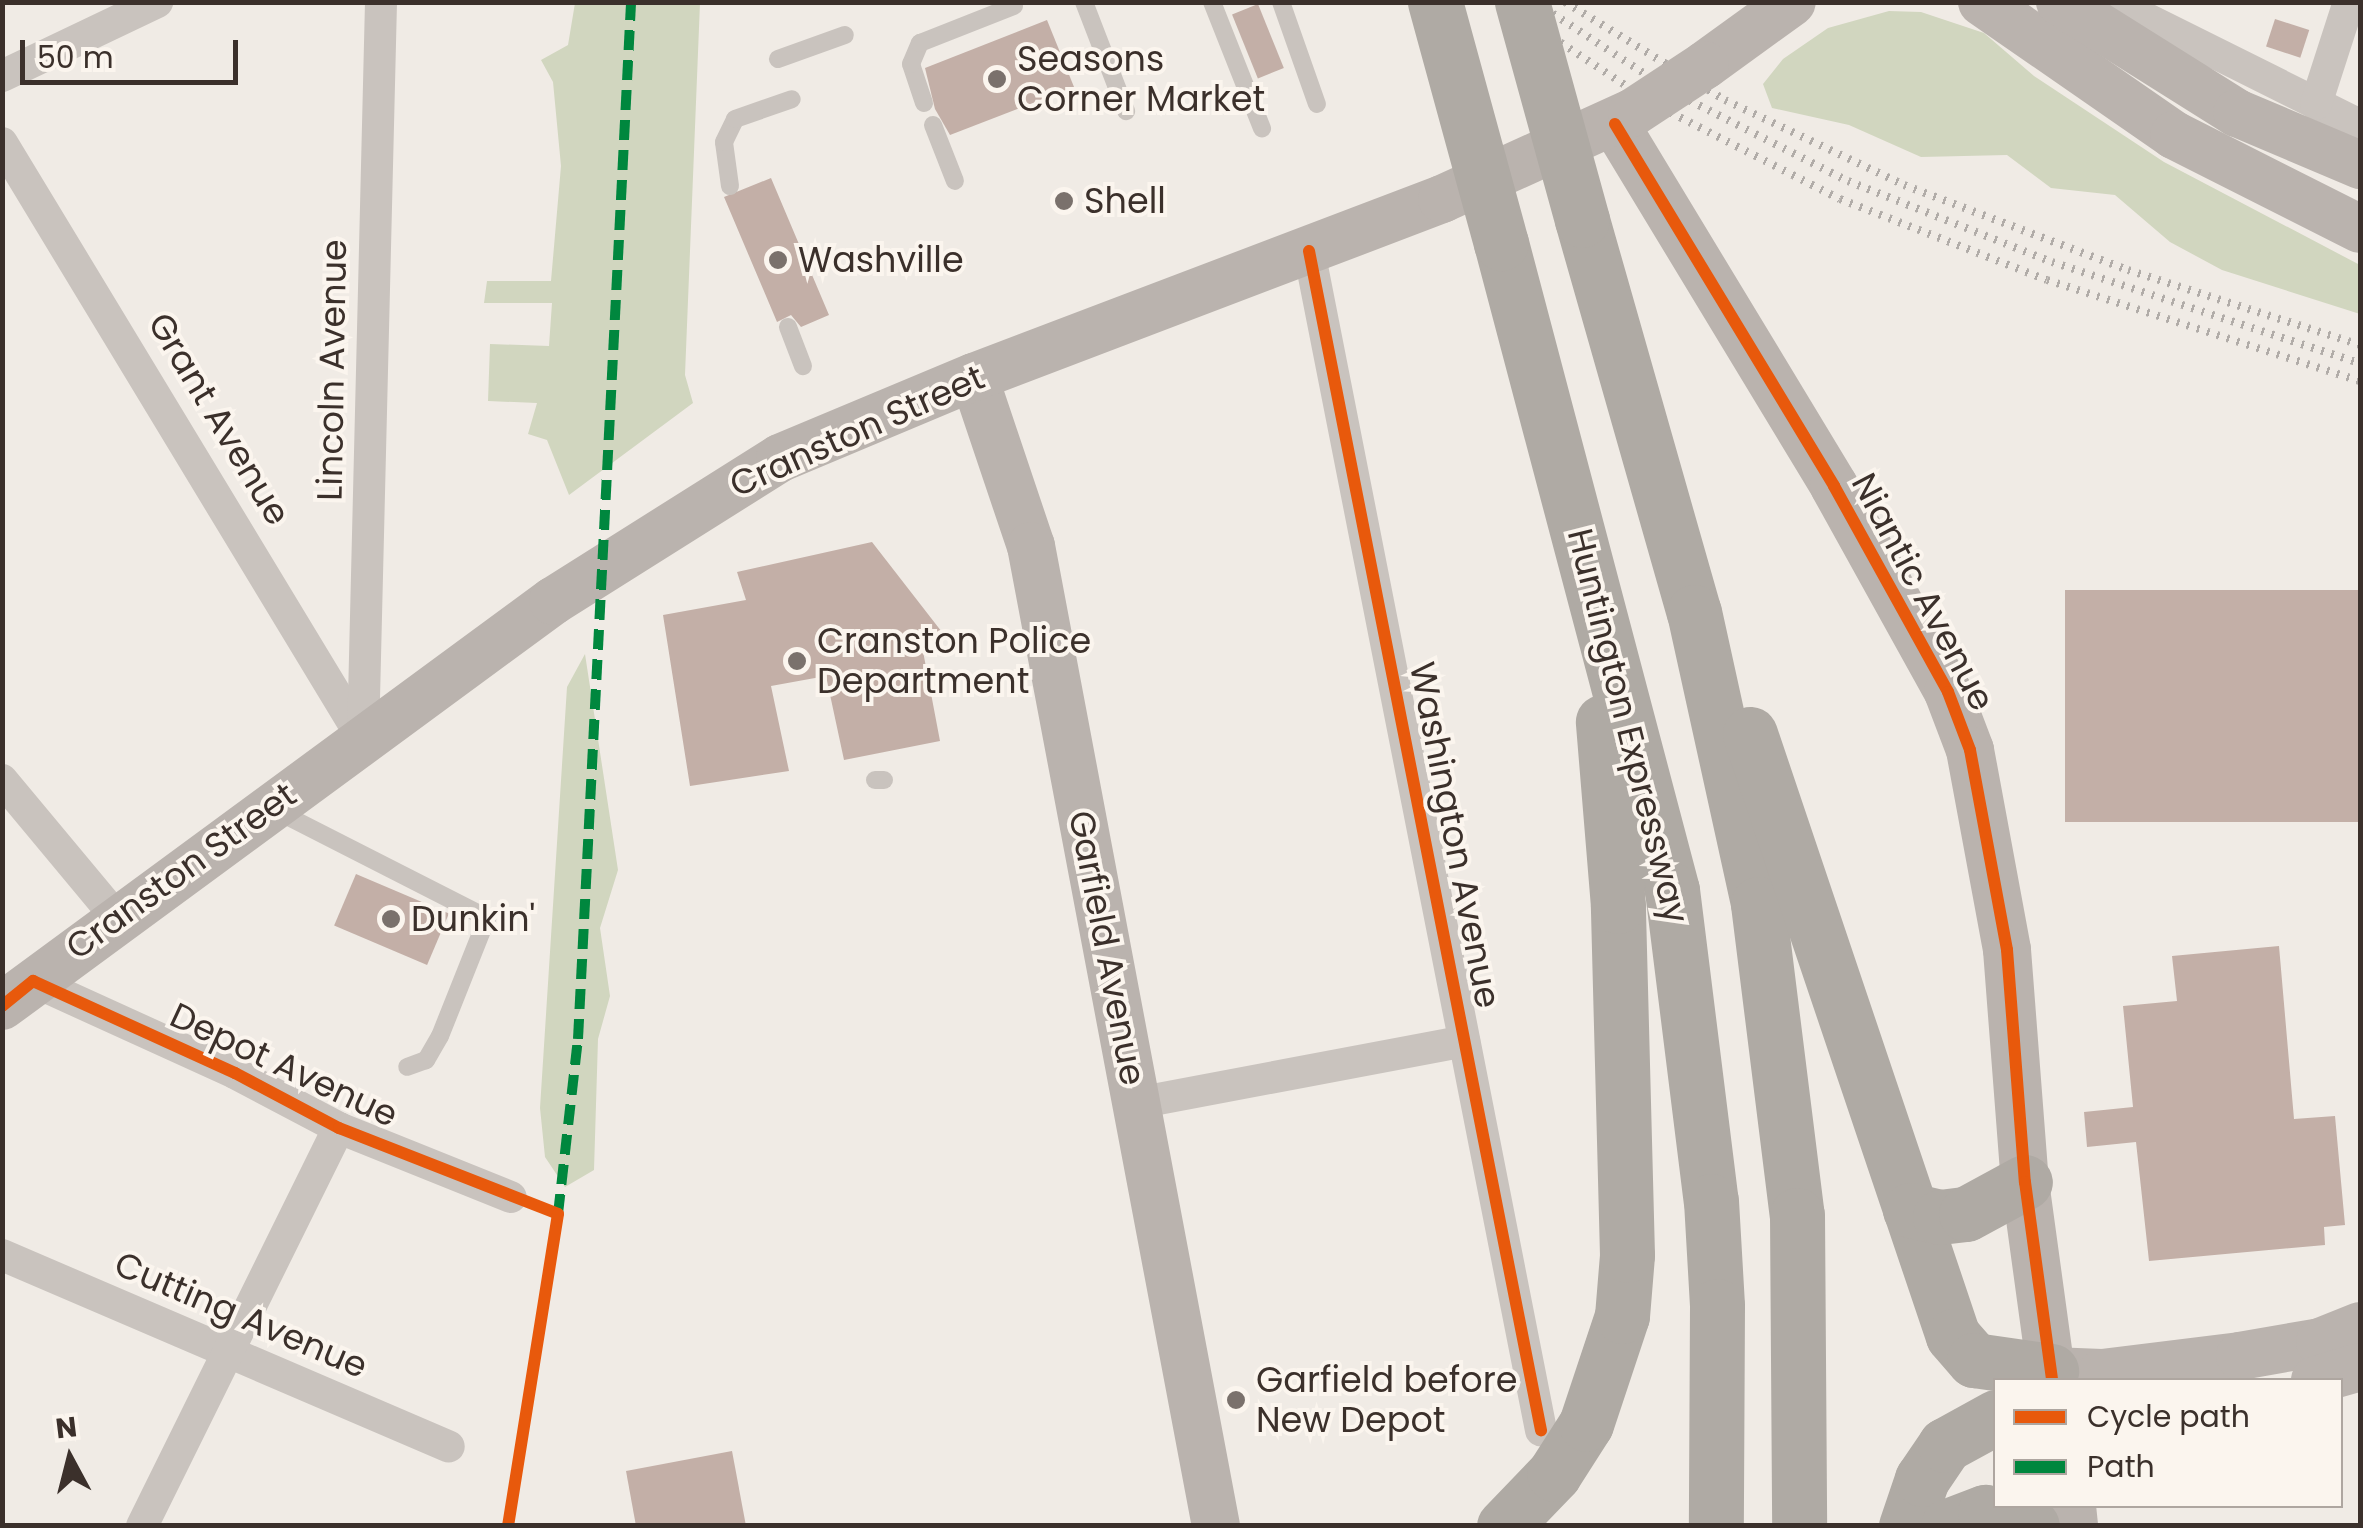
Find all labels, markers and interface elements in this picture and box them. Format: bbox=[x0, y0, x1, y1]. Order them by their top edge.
scale bar bbox=[25, 20, 242, 82]
text: 50 m bbox=[37, 36, 114, 79]
place label: Seasons Corner Market bbox=[1017, 38, 1265, 120]
marker: Seasons Corner Market bbox=[986, 68, 1008, 90]
place label: Shell bbox=[1084, 180, 1166, 222]
marker: Shell bbox=[1053, 190, 1075, 212]
street label: Lincoln Avenue bbox=[309, 239, 355, 501]
place label: Washville bbox=[798, 239, 964, 281]
marker: Washville bbox=[767, 249, 789, 271]
street label: Grant Avenue bbox=[139, 305, 299, 533]
street label: Cranston Street bbox=[723, 356, 991, 506]
street label: Niantic Avenue bbox=[1843, 466, 2003, 718]
street label: Huntington Expressway bbox=[1559, 524, 1697, 928]
place label: Cranston Police Department bbox=[817, 620, 1091, 702]
marker: Cranston Police Department bbox=[786, 650, 808, 672]
street label: Washington Avenue bbox=[1401, 658, 1509, 1012]
street label: Cranston Street bbox=[58, 774, 304, 968]
street label: Garfield Avenue bbox=[1060, 807, 1154, 1089]
place label: Dunkin' bbox=[411, 898, 535, 940]
marker: Dunkin' bbox=[380, 908, 402, 930]
street label: Depot Avenue bbox=[164, 994, 404, 1136]
street label: Cutting Avenue bbox=[108, 1243, 374, 1387]
place label: Garfield before New Depot bbox=[1256, 1359, 1517, 1441]
legend bbox=[1993, 1378, 2343, 1508]
marker: Garfield before New Depot bbox=[1225, 1389, 1247, 1411]
text: Cycle path bbox=[2087, 1395, 2250, 1438]
text: N bbox=[53, 1407, 79, 1448]
north arrow bbox=[20, 1408, 120, 1508]
text: Path bbox=[2087, 1445, 2155, 1488]

